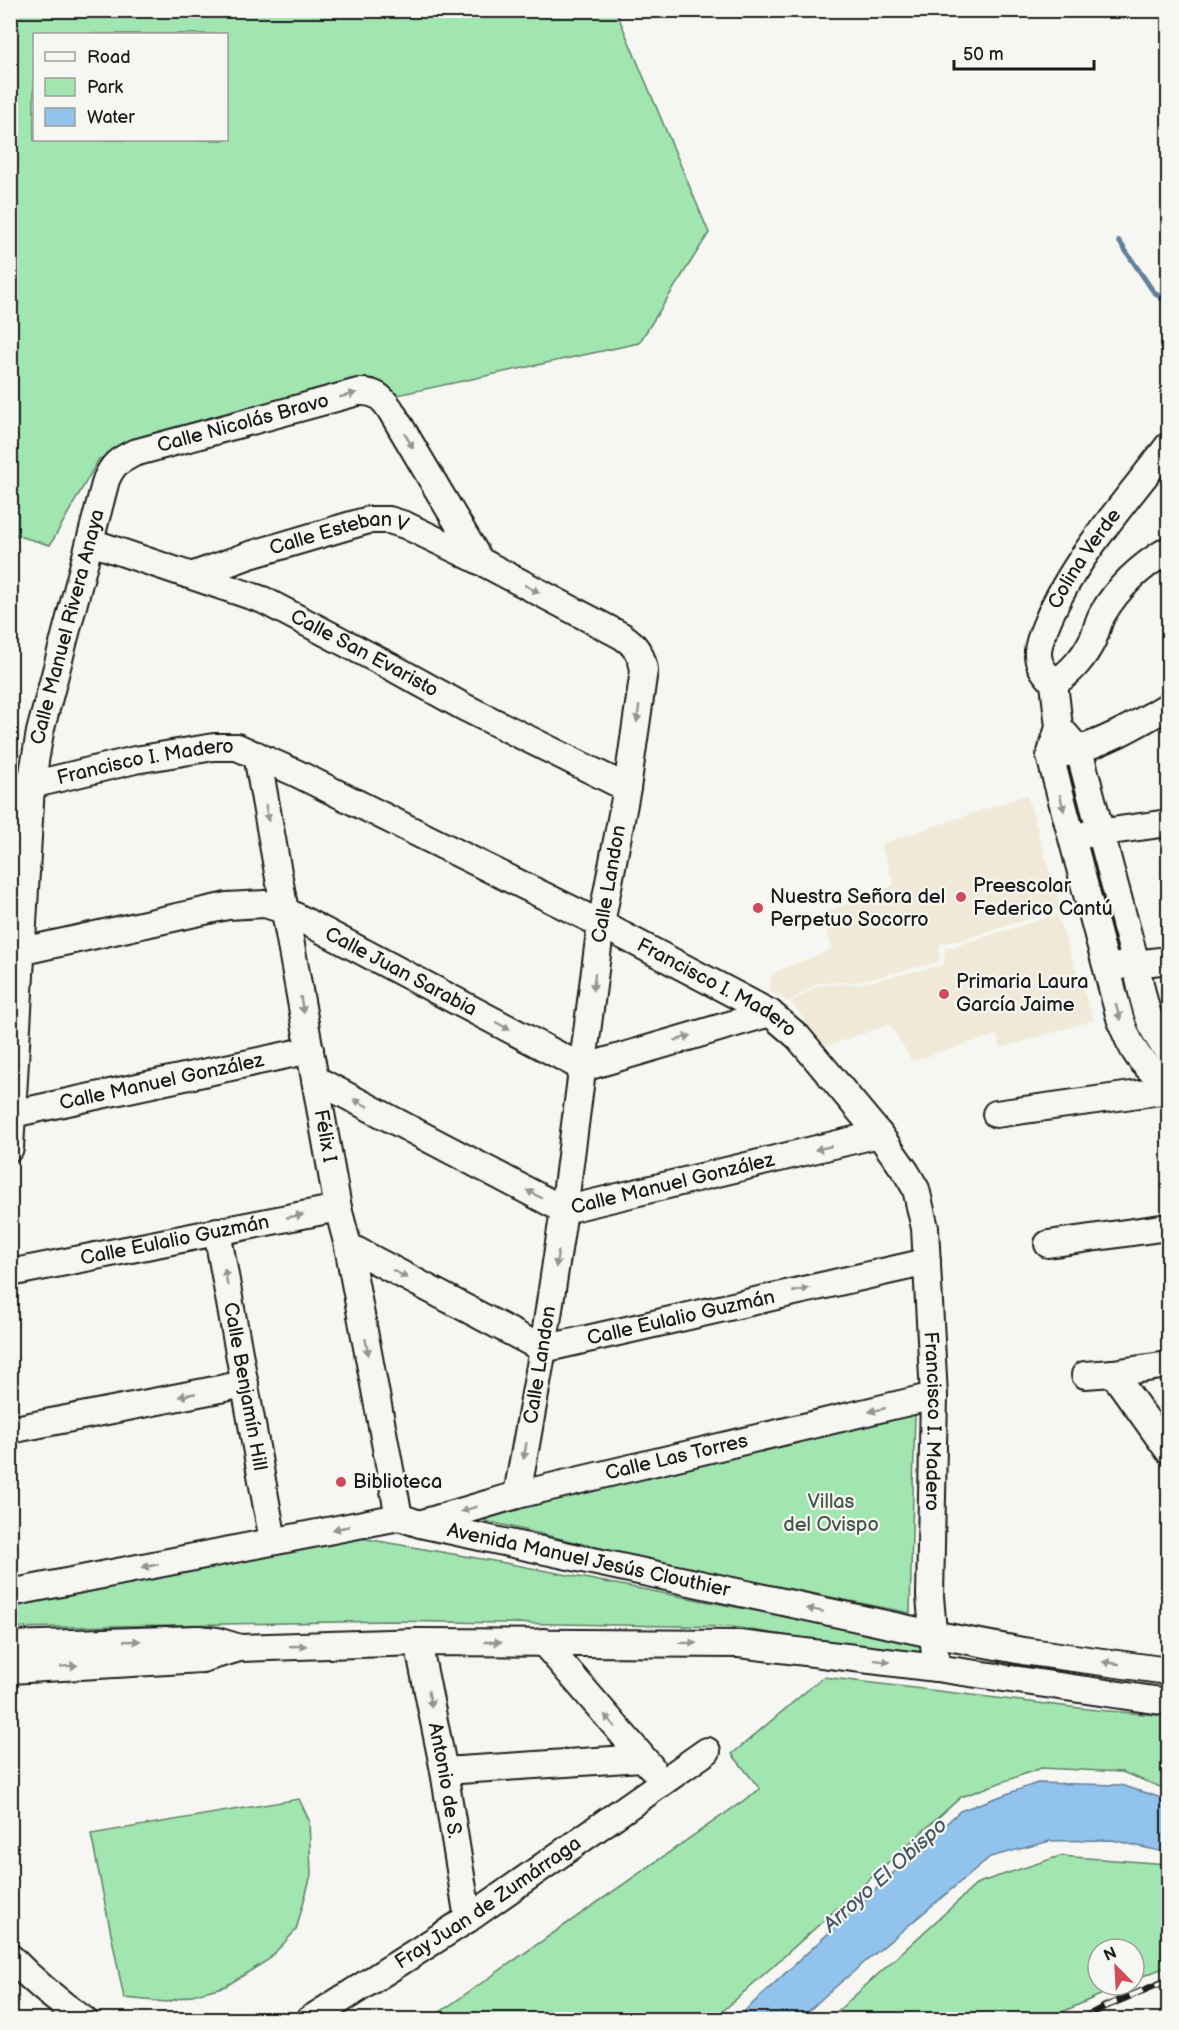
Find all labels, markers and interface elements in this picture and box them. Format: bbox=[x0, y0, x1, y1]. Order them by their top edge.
legend bbox=[33, 33, 228, 141]
scale bar bbox=[954, 33, 1094, 71]
text: 50 m bbox=[963, 44, 1004, 65]
text: Road bbox=[87, 47, 131, 68]
text: Park bbox=[87, 77, 123, 98]
text: Water bbox=[87, 107, 135, 128]
street label: Calle Nicolás Bravo bbox=[155, 388, 332, 458]
one-way arrow bbox=[339, 390, 357, 399]
one-way arrow bbox=[404, 433, 415, 449]
street label: Colina Verde bbox=[1043, 504, 1126, 613]
street label: Calle Manuel Rivera Anaya bbox=[26, 507, 110, 746]
street label: Calle Esteban V bbox=[267, 508, 412, 561]
one-way arrow bbox=[524, 584, 541, 594]
street label: Calle San Evaristo bbox=[286, 604, 442, 702]
one-way arrow bbox=[633, 704, 642, 723]
street label: Francisco I. Madero bbox=[55, 735, 234, 790]
one-way arrow bbox=[1058, 794, 1068, 813]
one-way arrow bbox=[263, 804, 272, 823]
street label: Calle Landon bbox=[587, 823, 631, 945]
place label: Preescolar Federico Cantú bbox=[973, 874, 1113, 921]
place label: Nuestra Señora del Perpetuo Socorro bbox=[770, 885, 945, 932]
marker: Preescolar Federico Cantú bbox=[954, 890, 968, 904]
marker: Nuestra Señora del Perpetuo Socorro bbox=[751, 901, 765, 915]
street label: Calle Juan Sarabia bbox=[321, 922, 481, 1022]
street label: Francisco I. Madero bbox=[633, 933, 801, 1042]
place label: Primaria Laura García Jaime bbox=[956, 970, 1088, 1017]
one-way arrow bbox=[589, 973, 598, 992]
marker: Primaria Laura García Jaime bbox=[937, 987, 951, 1001]
one-way arrow bbox=[297, 996, 306, 1015]
one-way arrow bbox=[1114, 1003, 1123, 1021]
one-way arrow bbox=[495, 1021, 512, 1031]
one-way arrow bbox=[674, 1033, 692, 1042]
street label: Calle Manuel González bbox=[57, 1048, 266, 1115]
one-way arrow bbox=[352, 1098, 369, 1108]
street label: Félix I bbox=[309, 1108, 342, 1164]
one-way arrow bbox=[813, 1144, 832, 1153]
street label: Calle Manuel González bbox=[568, 1148, 777, 1220]
one-way arrow bbox=[525, 1189, 542, 1199]
street label: Calle Eulalio Guzmán bbox=[78, 1210, 271, 1271]
one-way arrow bbox=[286, 1211, 305, 1220]
one-way arrow bbox=[552, 1249, 561, 1268]
one-way arrow bbox=[221, 1267, 230, 1286]
one-way arrow bbox=[391, 1269, 408, 1278]
street label: Calle Eulalio Guzmán bbox=[585, 1285, 777, 1351]
one-way arrow bbox=[791, 1285, 810, 1295]
street label: Calle Benjamín Hill bbox=[218, 1300, 272, 1473]
street label: Calle Landon bbox=[519, 1304, 561, 1426]
street label: Francisco I. Madero bbox=[919, 1331, 946, 1511]
one-way arrow bbox=[363, 1338, 372, 1357]
one-way arrow bbox=[178, 1391, 197, 1400]
one-way arrow bbox=[868, 1405, 887, 1415]
street label: Calle Las Torres bbox=[603, 1429, 750, 1486]
one-way arrow bbox=[520, 1442, 529, 1461]
place label: Biblioteca bbox=[353, 1470, 442, 1494]
marker: Biblioteca bbox=[334, 1475, 348, 1489]
park label: Villas del Ovispo bbox=[783, 1490, 879, 1537]
one-way arrow bbox=[460, 1505, 478, 1515]
street label: Avenida Manuel Jesús Clouthier bbox=[445, 1518, 733, 1602]
one-way arrow bbox=[332, 1524, 351, 1533]
one-way arrow bbox=[141, 1561, 159, 1571]
one-way arrow bbox=[806, 1604, 825, 1614]
one-way arrow bbox=[122, 1636, 141, 1646]
one-way arrow bbox=[484, 1637, 503, 1647]
one-way arrow bbox=[679, 1639, 698, 1648]
one-way arrow bbox=[289, 1642, 308, 1651]
one-way arrow bbox=[873, 1657, 892, 1666]
one-way arrow bbox=[1101, 1658, 1120, 1667]
one-way arrow bbox=[59, 1661, 78, 1671]
one-way arrow bbox=[426, 1690, 435, 1709]
one-way arrow bbox=[604, 1713, 617, 1729]
street label: Antonio de S. bbox=[423, 1720, 467, 1840]
water label: Arroyo El Obispo bbox=[817, 1813, 952, 1938]
street label: Fray Juan de Zumárraga bbox=[391, 1831, 586, 1974]
north arrow bbox=[1086, 1937, 1146, 1997]
text: N bbox=[1101, 1944, 1120, 1966]

